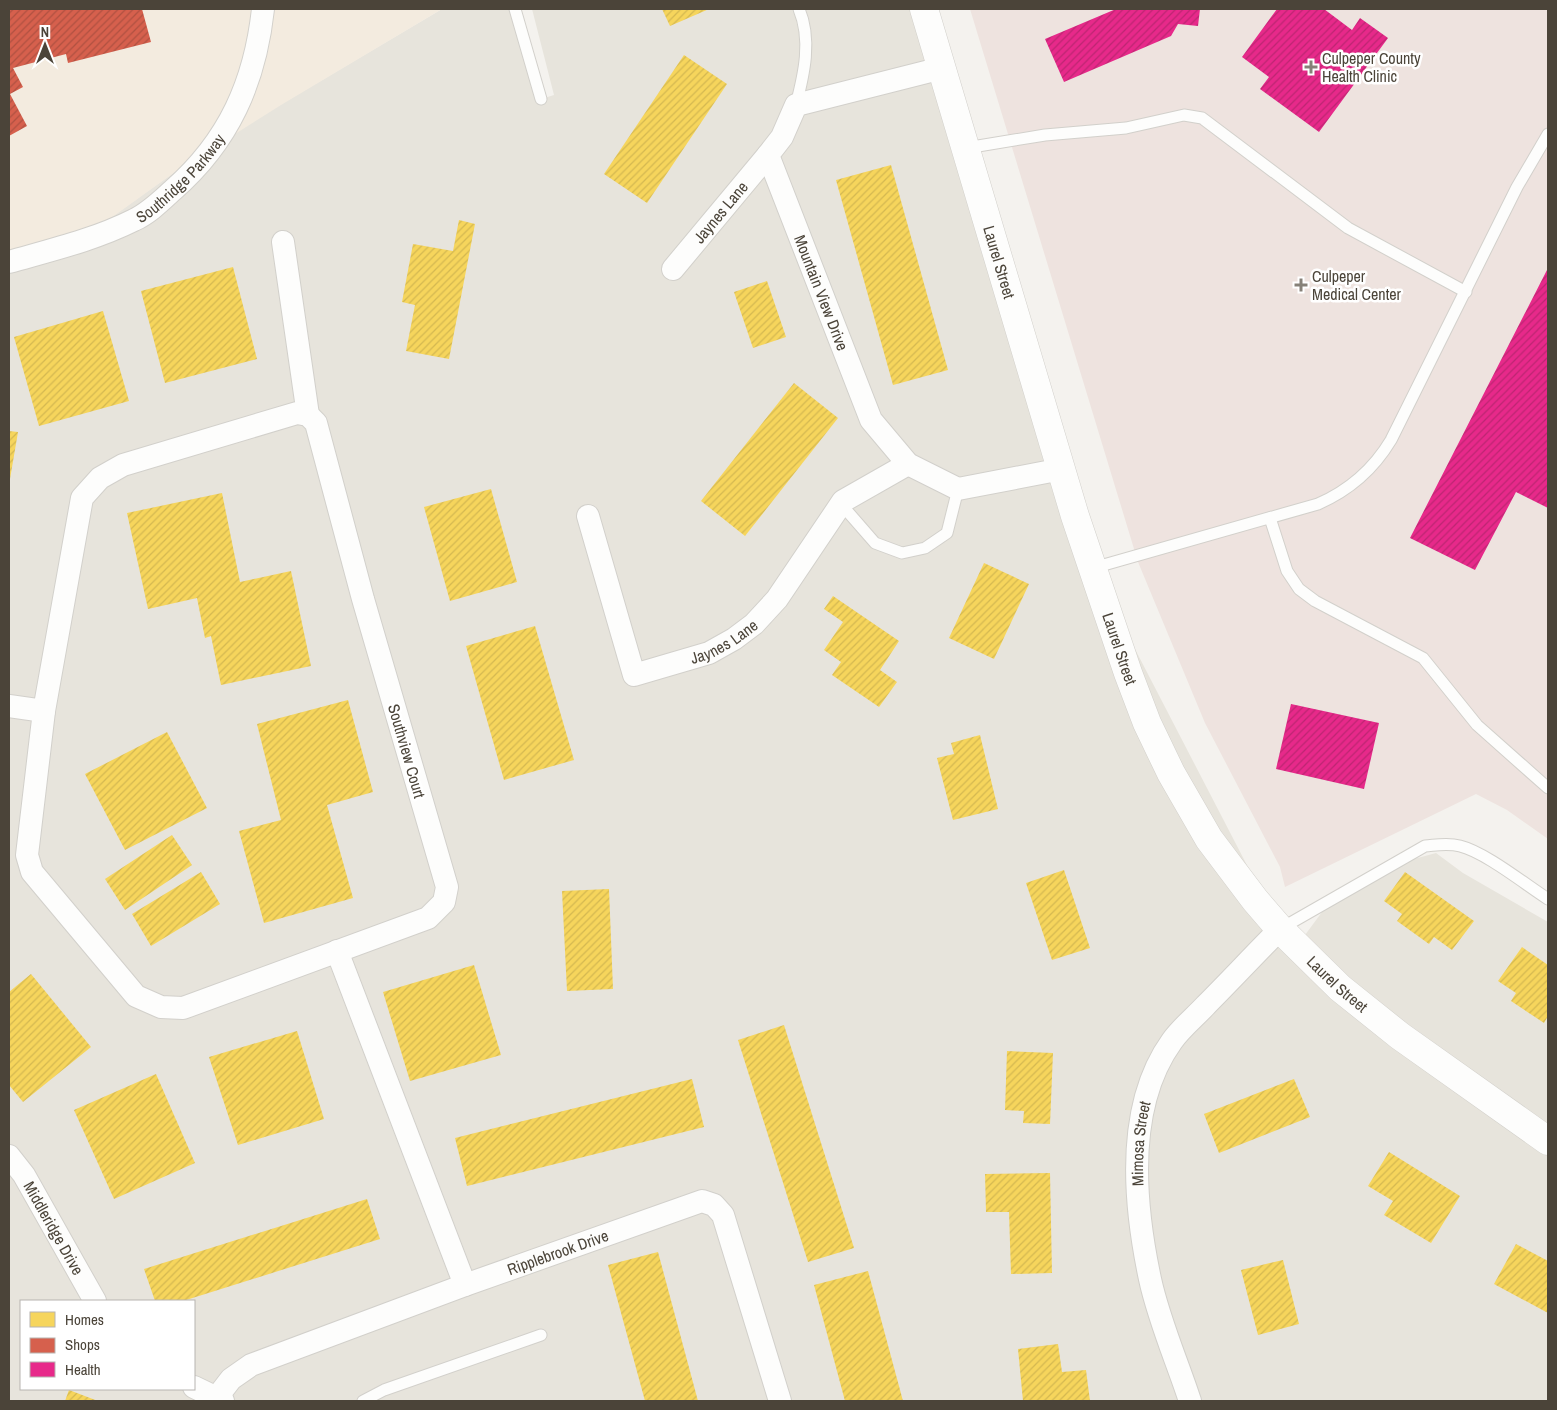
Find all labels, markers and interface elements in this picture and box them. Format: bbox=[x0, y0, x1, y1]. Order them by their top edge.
north arrow bbox=[20, 20, 70, 70]
text: N bbox=[41, 23, 49, 41]
place label: Culpeper County Health Clinic bbox=[1322, 47, 1421, 87]
marker: Culpeper County Health Clinic bbox=[1304, 60, 1318, 74]
street label: Southridge Parkway bbox=[132, 129, 230, 228]
street label: Jaynes Lane bbox=[688, 177, 753, 248]
street label: Laurel Street bbox=[978, 223, 1021, 302]
street label: Mountain View Drive bbox=[789, 232, 854, 354]
place label: Culpeper Medical Center bbox=[1312, 265, 1402, 305]
marker: Culpeper Medical Center bbox=[1294, 278, 1308, 292]
street label: Laurel Street bbox=[1097, 610, 1143, 688]
street label: Jaynes Lane bbox=[688, 614, 762, 669]
street label: Southview Court bbox=[383, 701, 431, 801]
street label: Laurel Street bbox=[1302, 951, 1373, 1017]
street label: Mimosa Street bbox=[1126, 1098, 1156, 1186]
street label: Middleridge Drive bbox=[19, 1177, 89, 1279]
street label: Ripplebrook Drive bbox=[504, 1224, 611, 1280]
legend bbox=[20, 1300, 195, 1390]
text: Homes bbox=[65, 1309, 104, 1330]
text: Shops bbox=[65, 1334, 100, 1355]
text: Health bbox=[65, 1359, 101, 1380]

